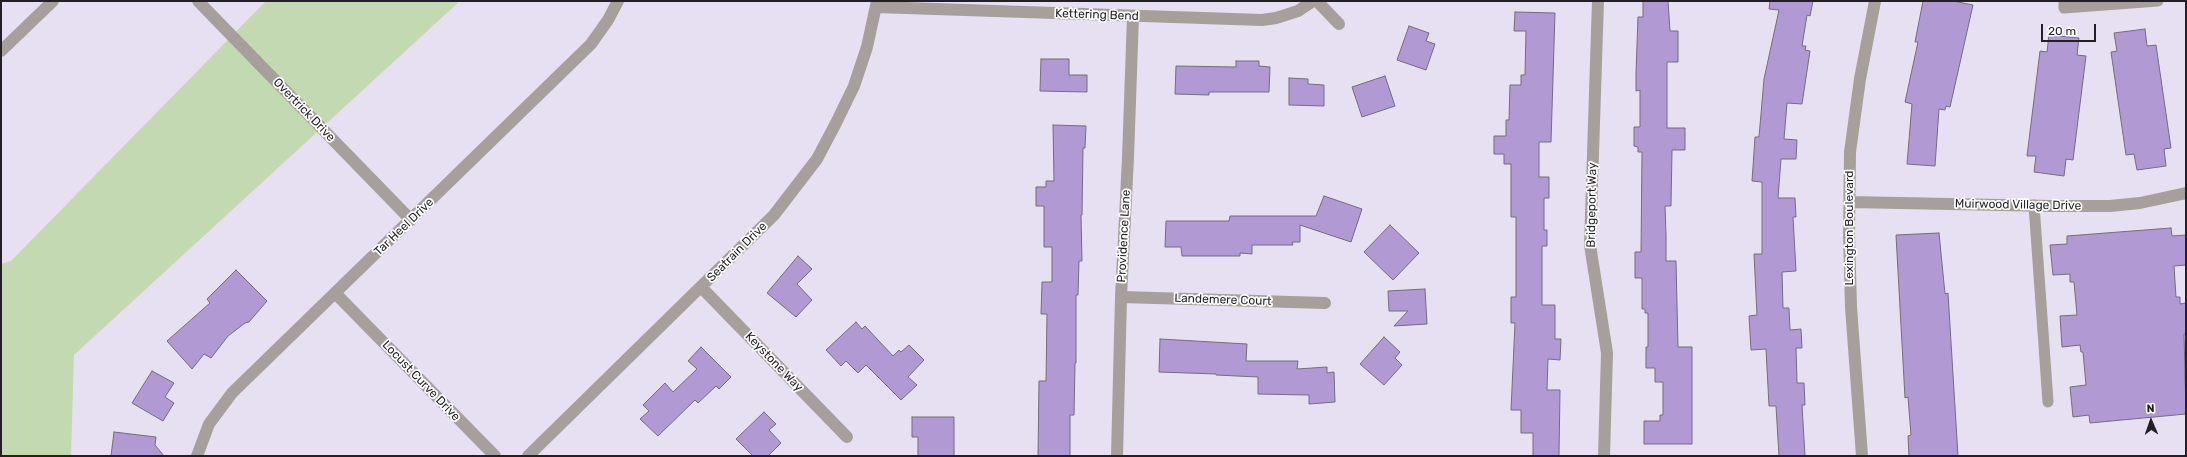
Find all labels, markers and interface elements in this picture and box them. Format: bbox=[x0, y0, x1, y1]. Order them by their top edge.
street label: Kettering Bend bbox=[1055, 6, 1139, 24]
scale bar bbox=[2043, 16, 2098, 42]
text: 20 m bbox=[2048, 24, 2076, 38]
street label: Overtrick Drive bbox=[270, 75, 338, 145]
street label: Bridgeport Way bbox=[1584, 162, 1600, 248]
street label: Lexington Boulevard bbox=[1843, 171, 1857, 285]
street label: Providence Lane bbox=[1114, 189, 1134, 283]
street label: Tar Heel Drive bbox=[371, 195, 437, 259]
street label: Muirwood Village Drive bbox=[1955, 197, 2081, 213]
street label: Seatrain Drive bbox=[704, 219, 770, 285]
street label: Landemere Court bbox=[1174, 291, 1272, 309]
street label: Keystone Way bbox=[742, 329, 806, 395]
street label: Locust Curve Drive bbox=[379, 338, 463, 424]
north arrow bbox=[2131, 401, 2171, 441]
text: N bbox=[2146, 402, 2155, 415]

